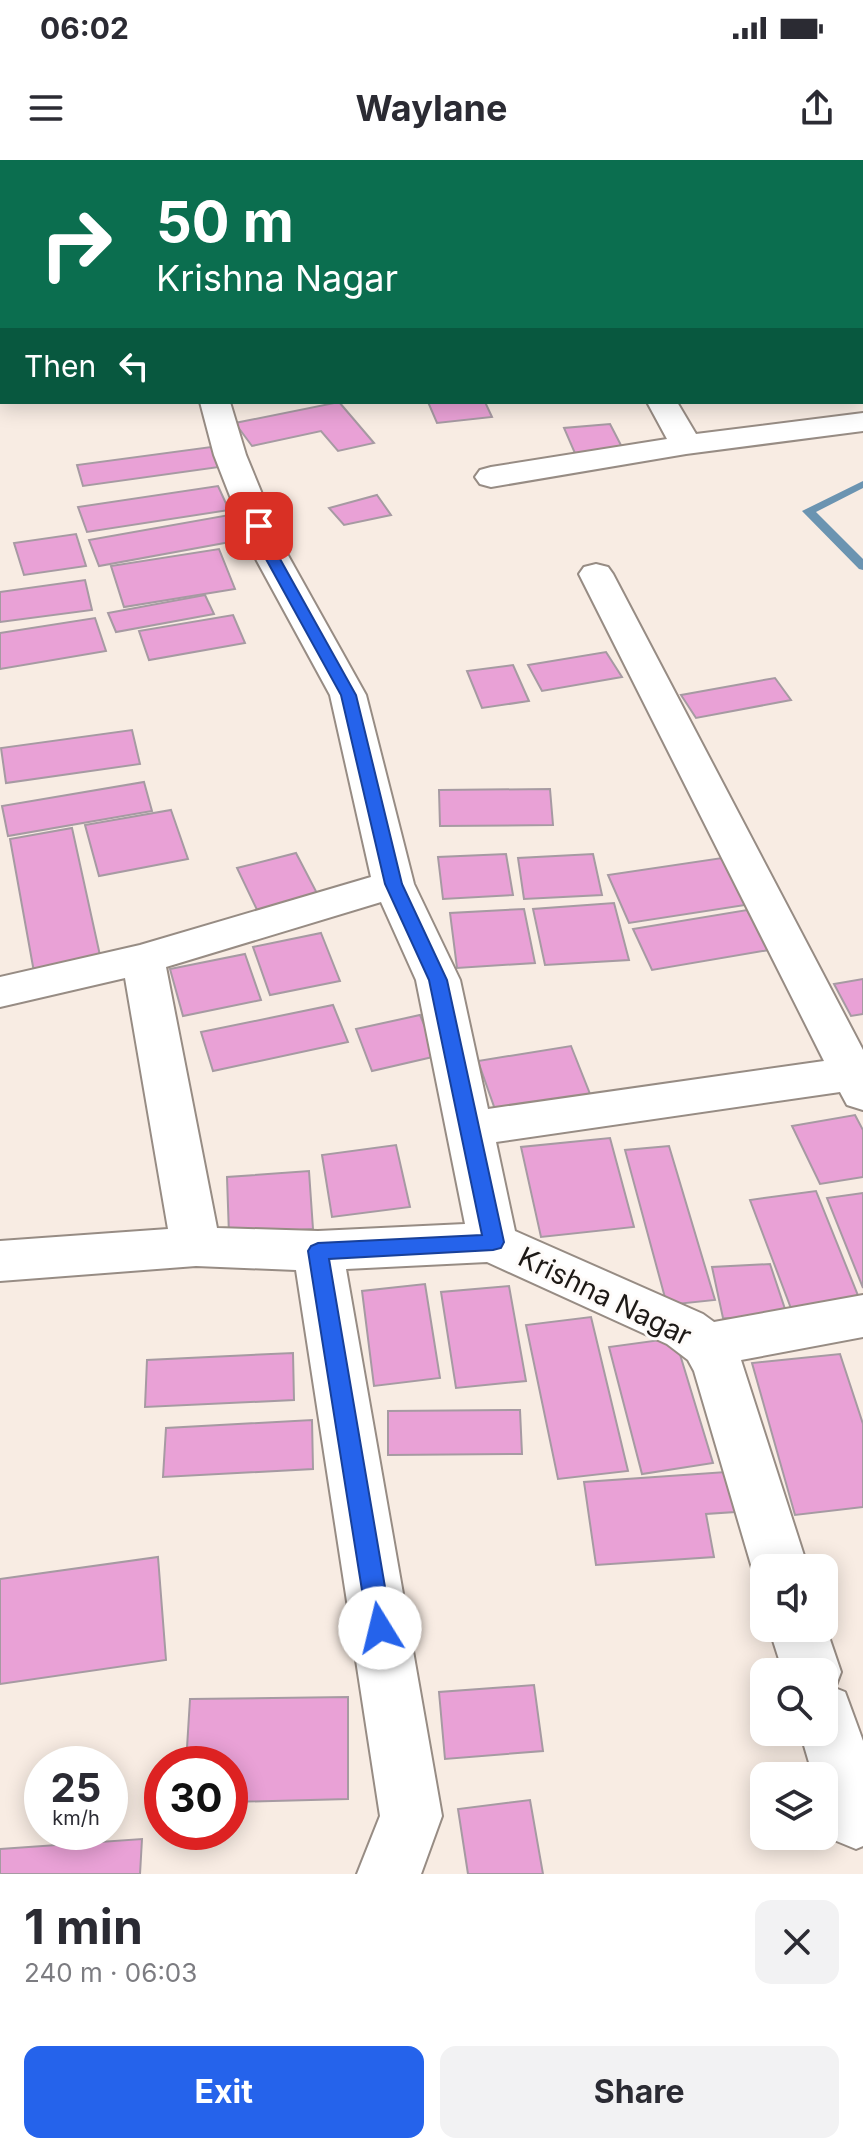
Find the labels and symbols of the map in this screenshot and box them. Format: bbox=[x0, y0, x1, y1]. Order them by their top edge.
pin bbox=[225, 492, 293, 560]
street label: Krishna Nagar bbox=[513, 1239, 697, 1353]
position arrow bbox=[338, 1586, 422, 1670]
speed limit sign: 30 bbox=[144, 1746, 248, 1850]

